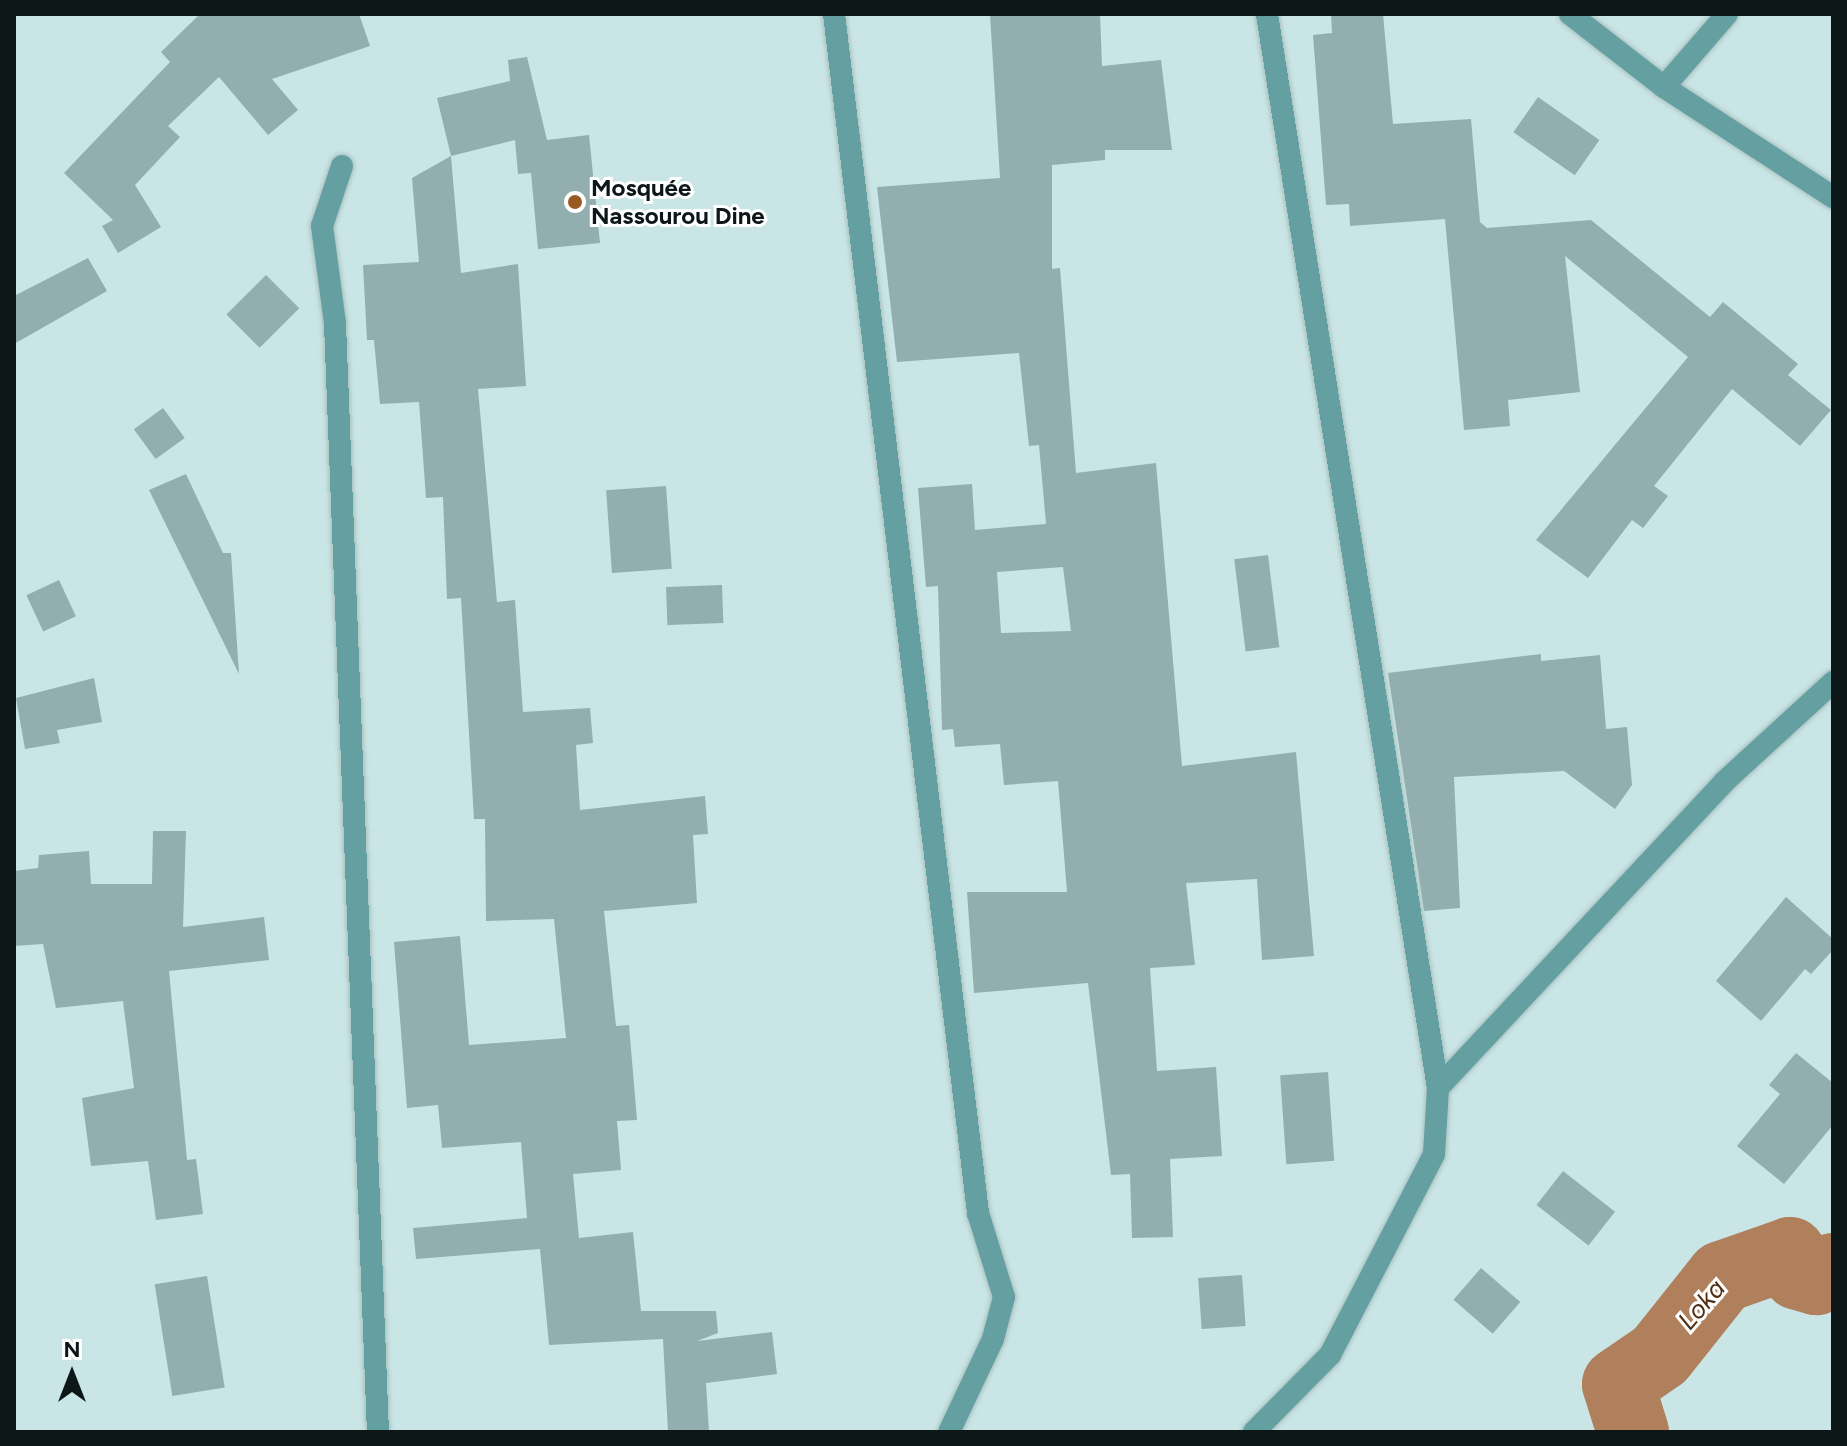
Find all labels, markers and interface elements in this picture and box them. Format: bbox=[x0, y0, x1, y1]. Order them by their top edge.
place label: Mosquée Nassourou Dine bbox=[591, 174, 765, 230]
marker: Mosquée Nassourou Dine bbox=[566, 193, 584, 211]
water label: Loka bbox=[1672, 1274, 1732, 1336]
north arrow bbox=[32, 1334, 112, 1414]
text: N bbox=[63, 1336, 81, 1363]

